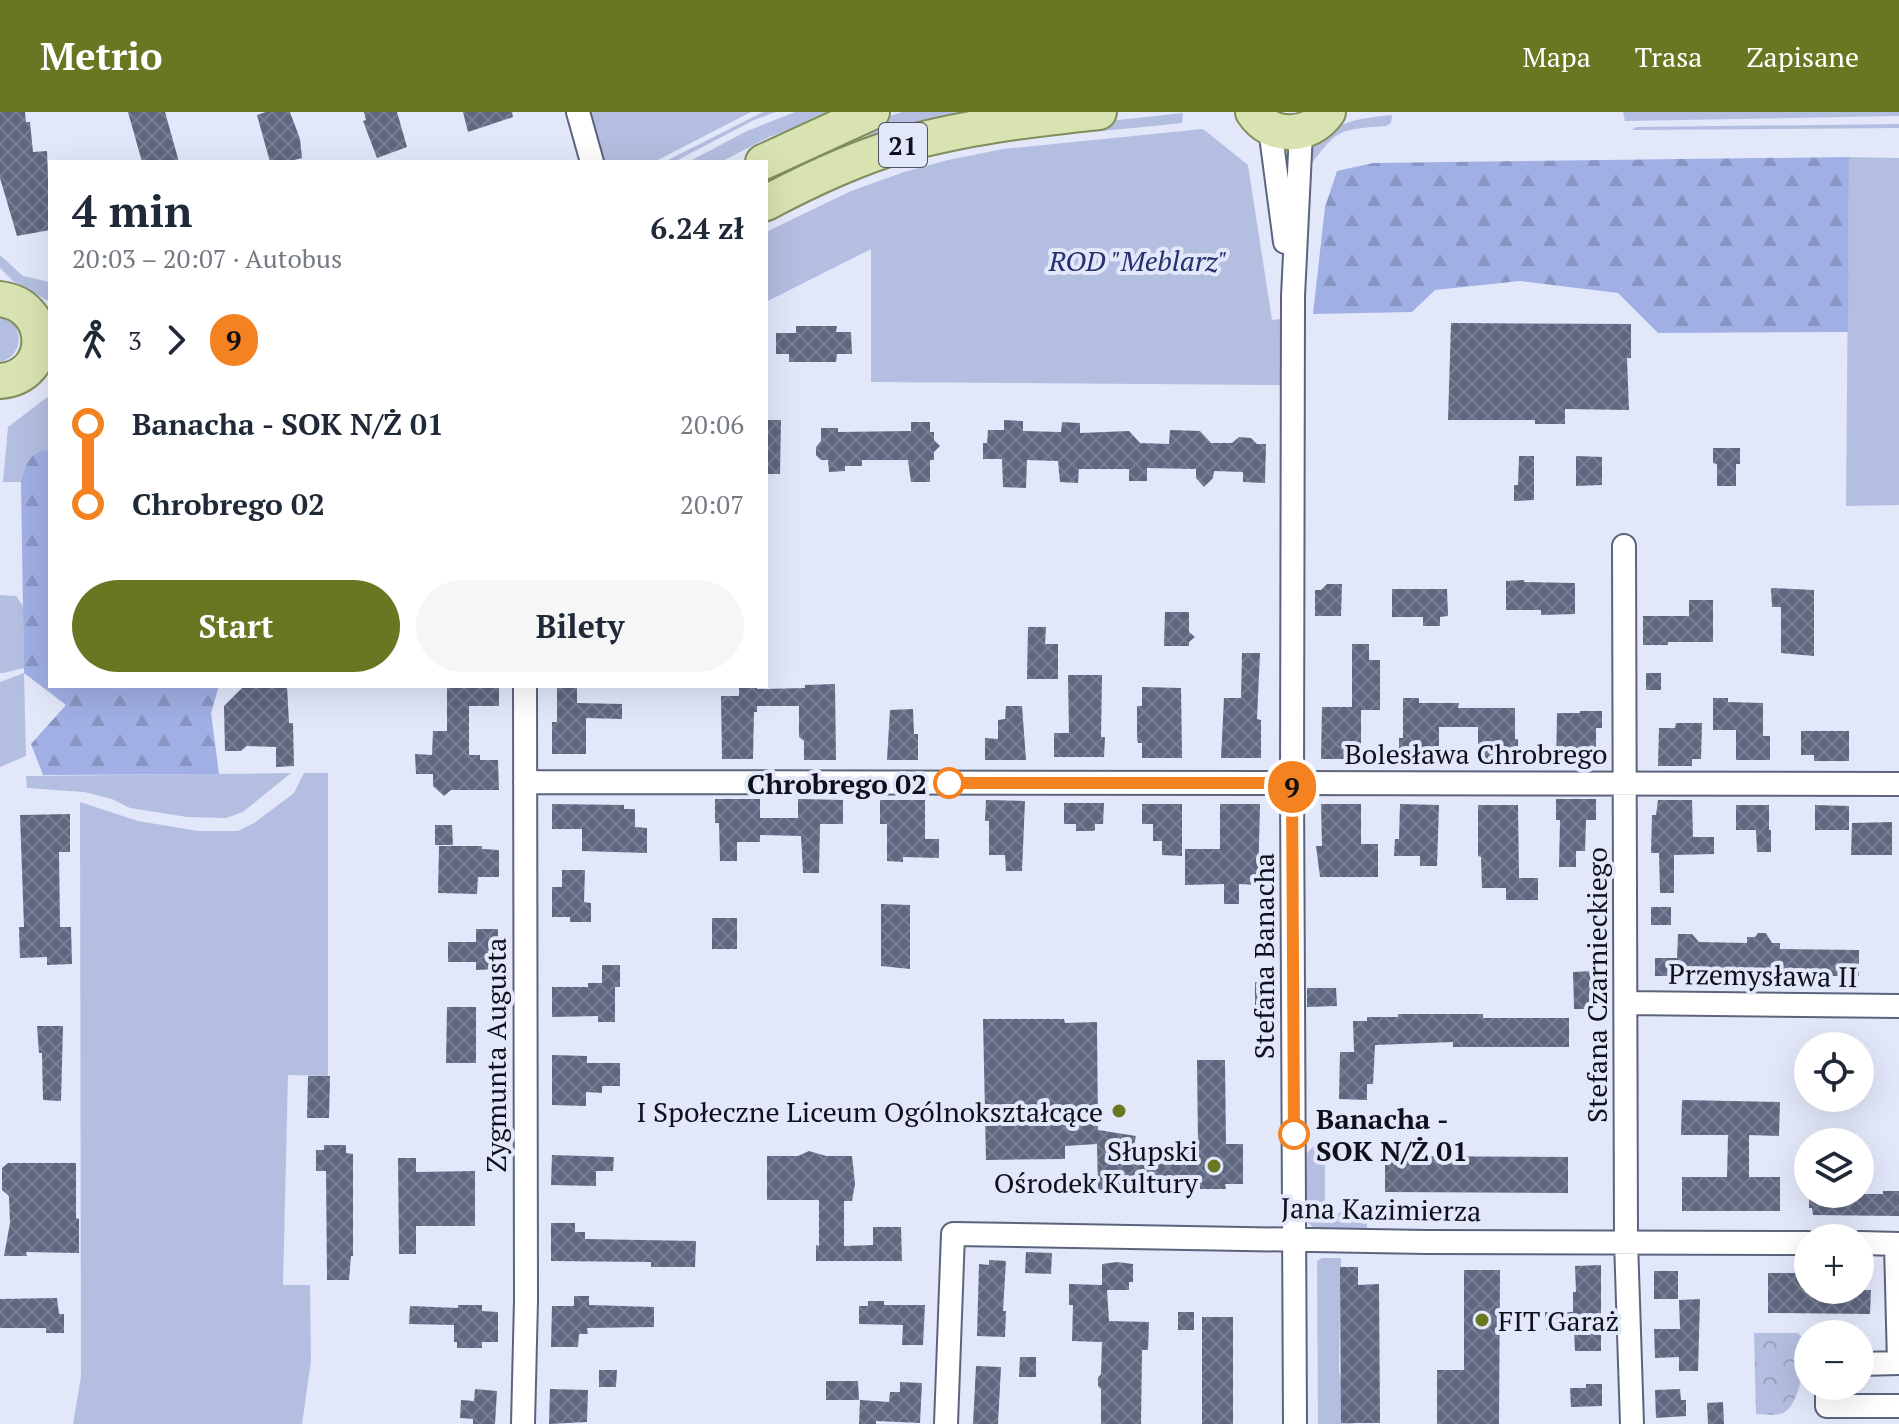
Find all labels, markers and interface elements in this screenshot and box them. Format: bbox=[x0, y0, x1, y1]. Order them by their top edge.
text: Metrio bbox=[40, 31, 162, 81]
text: Mapa bbox=[1522, 38, 1591, 75]
text: Trasa bbox=[1635, 38, 1703, 75]
text: Zapisane bbox=[1747, 38, 1859, 75]
road number: 21 bbox=[879, 123, 927, 167]
text: 4 min bbox=[72, 181, 192, 240]
text: 6.24 zł bbox=[650, 208, 744, 248]
text: 20:03 – 20:07 · Autobus bbox=[72, 241, 342, 275]
park label: ROD "Meblarz" bbox=[1048, 242, 1227, 279]
icon: walk bbox=[72, 318, 116, 362]
icon: forward bbox=[154, 318, 198, 362]
text: 9 bbox=[226, 321, 242, 358]
text: 3 bbox=[128, 323, 142, 357]
text: Banacha - SOK N/Ż 01 bbox=[132, 404, 444, 444]
text: 20:06 bbox=[680, 407, 744, 441]
text: Chrobrego 02 bbox=[132, 484, 325, 524]
text: 20:07 bbox=[680, 487, 744, 521]
button: Start bbox=[72, 580, 400, 672]
button: Bilety bbox=[416, 580, 744, 672]
street label: Bolesława Chrobrego bbox=[1345, 735, 1607, 772]
line badge: 9 bbox=[1266, 761, 1318, 813]
place label: Chrobrego 02 bbox=[747, 765, 927, 802]
marker: Chrobrego 02 bbox=[934, 768, 964, 798]
text: 9 bbox=[1284, 768, 1300, 805]
street label: Stefana Czarnieckiego bbox=[1578, 847, 1615, 1123]
street label: Stefana Banacha bbox=[1245, 853, 1282, 1059]
street label: Zygmunta Augusta bbox=[477, 938, 514, 1172]
street label: Przemysława II bbox=[1668, 955, 1858, 995]
map controls bbox=[1794, 1032, 1874, 1400]
button: locate bbox=[1794, 1032, 1874, 1112]
place label: I Społeczne Liceum Ogólnokształcące bbox=[636, 1093, 1103, 1130]
place label: Banacha - SOK N/Ż 01 bbox=[1316, 1100, 1468, 1169]
marker: I Społeczne Liceum Ogólnokształcące bbox=[1110, 1102, 1128, 1120]
marker: Banacha - SOK N/Ż 01 bbox=[1279, 1119, 1309, 1149]
button: layers bbox=[1794, 1128, 1874, 1208]
place label: Słupski Ośrodek Kultury bbox=[994, 1132, 1199, 1201]
marker: Słupski Ośrodek Kultury bbox=[1205, 1157, 1223, 1175]
street label: Jana Kazimierza bbox=[1280, 1189, 1482, 1229]
button: + bbox=[1794, 1224, 1874, 1304]
place label: FIT Garaż bbox=[1498, 1302, 1619, 1339]
marker: FIT Garaż bbox=[1473, 1311, 1491, 1329]
button: − bbox=[1794, 1320, 1874, 1400]

